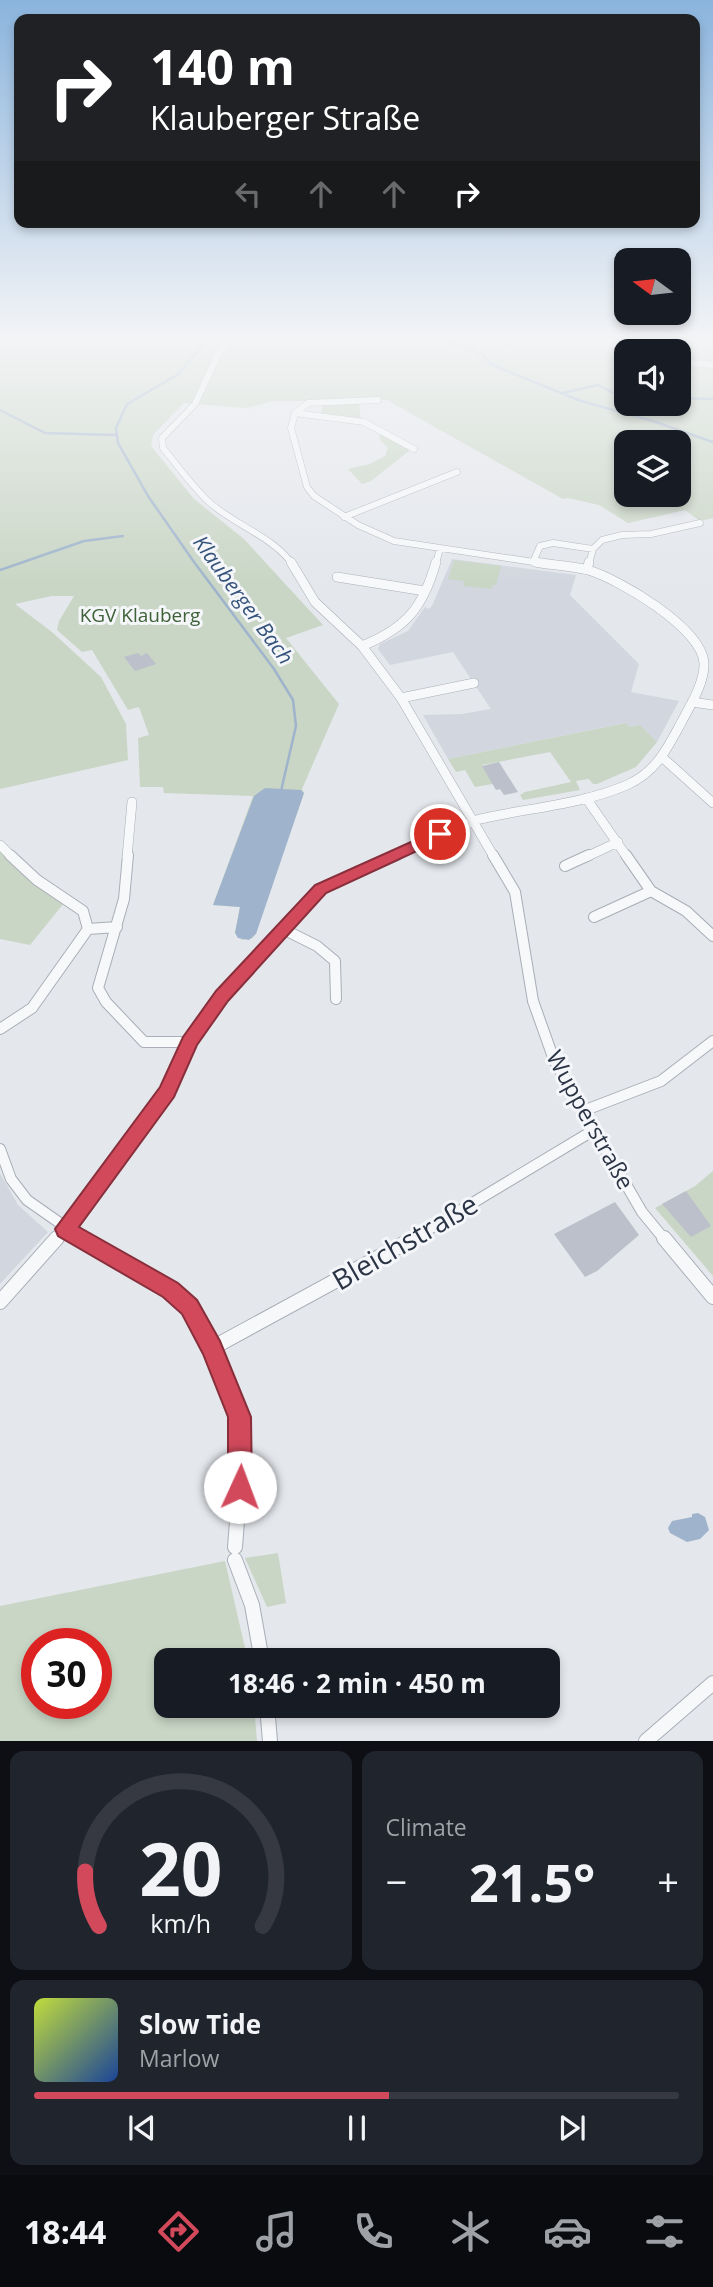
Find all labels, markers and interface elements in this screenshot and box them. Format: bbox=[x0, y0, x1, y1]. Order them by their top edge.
text: 140 m bbox=[150, 33, 295, 99]
icon: right bbox=[35, 42, 126, 133]
text: Klauberger Straße bbox=[150, 96, 420, 139]
icon: left bbox=[229, 175, 267, 213]
icon: ahead bbox=[302, 175, 340, 213]
icon: ahead bbox=[375, 175, 413, 213]
icon: right bbox=[448, 175, 486, 213]
north arrow bbox=[614, 248, 691, 326]
map controls bbox=[614, 248, 691, 507]
button: sound bbox=[614, 339, 691, 416]
button: layers bbox=[614, 430, 691, 507]
water label: Klauberger Bach bbox=[187, 529, 300, 670]
park label: KGV Klauberg bbox=[80, 602, 200, 628]
pin bbox=[410, 804, 470, 864]
icon: arrive bbox=[421, 815, 459, 853]
street label: Wupperstraße bbox=[539, 1044, 642, 1195]
street label: Bleichstraße bbox=[325, 1184, 484, 1298]
position arrow bbox=[203, 1450, 277, 1524]
speed limit sign: 30 bbox=[21, 1628, 112, 1719]
text: 18:46 · 2 min · 450 m bbox=[228, 1665, 486, 1701]
text: Climate bbox=[386, 1811, 467, 1843]
text: 20 bbox=[139, 1819, 222, 1918]
text: 21.5° bbox=[469, 1846, 595, 1917]
text: − bbox=[386, 1855, 407, 1907]
text: + bbox=[657, 1855, 679, 1907]
text: km/h bbox=[150, 1906, 211, 1940]
text: Slow Tide bbox=[139, 2006, 261, 2042]
text: Marlow bbox=[139, 2042, 219, 2074]
icon: previous bbox=[123, 2109, 161, 2147]
icon: pause bbox=[338, 2109, 376, 2147]
icon: next bbox=[553, 2109, 591, 2147]
icon: directions bbox=[154, 2207, 203, 2256]
icon: music bbox=[252, 2207, 301, 2256]
icon: phone bbox=[349, 2207, 398, 2256]
icon: climate bbox=[446, 2207, 495, 2256]
icon: car bbox=[543, 2207, 592, 2256]
icon: filters bbox=[640, 2207, 689, 2256]
text: 18:44 bbox=[24, 2210, 106, 2253]

